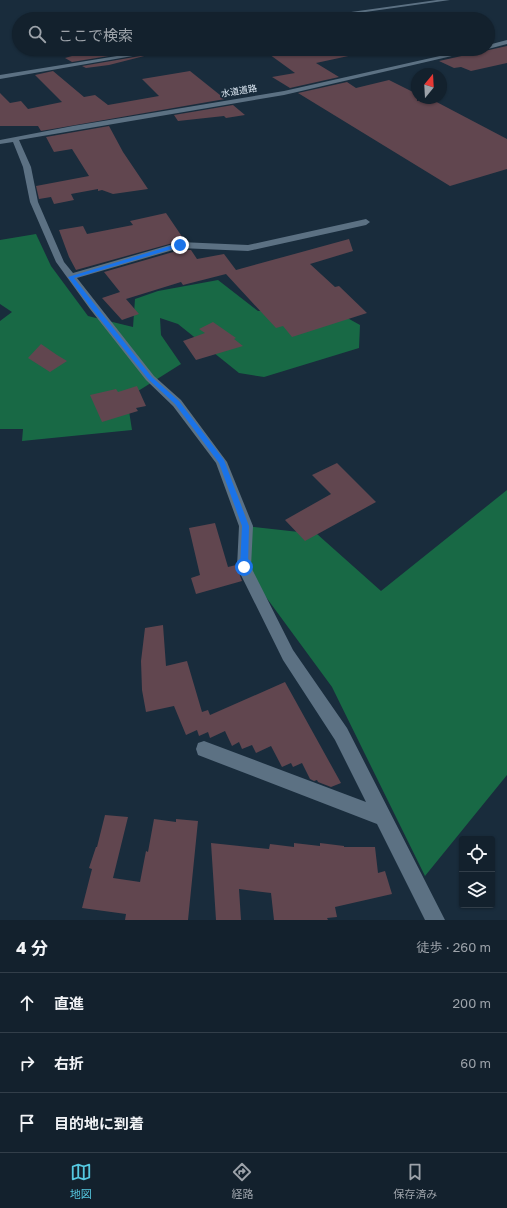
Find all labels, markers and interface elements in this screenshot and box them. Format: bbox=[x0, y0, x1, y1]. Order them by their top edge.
search box bbox=[12, 12, 495, 56]
icon: search bbox=[26, 23, 48, 45]
text: ここで検索 bbox=[58, 26, 133, 44]
north arrow bbox=[411, 68, 447, 104]
street label: 水道道路 bbox=[220, 82, 258, 99]
route end bbox=[171, 236, 189, 254]
route start bbox=[235, 558, 253, 576]
map controls bbox=[459, 836, 495, 908]
button: locate bbox=[459, 836, 495, 872]
button: layers bbox=[459, 872, 495, 908]
text: 4 分 bbox=[16, 937, 48, 958]
text: 徒歩 · 260 m bbox=[416, 939, 491, 955]
icon: ahead bbox=[16, 992, 38, 1014]
text: 直進 bbox=[54, 994, 84, 1012]
text: 200 m bbox=[453, 995, 491, 1011]
icon: right bbox=[16, 1052, 38, 1074]
text: 右折 bbox=[54, 1054, 84, 1072]
text: 60 m bbox=[460, 1055, 491, 1071]
icon: arrive bbox=[16, 1112, 38, 1134]
text: 目的地に到着 bbox=[54, 1114, 144, 1132]
tab: 地図 bbox=[70, 1161, 92, 1201]
tab: 経路 bbox=[231, 1161, 253, 1201]
tab: 保存済み bbox=[393, 1161, 437, 1201]

